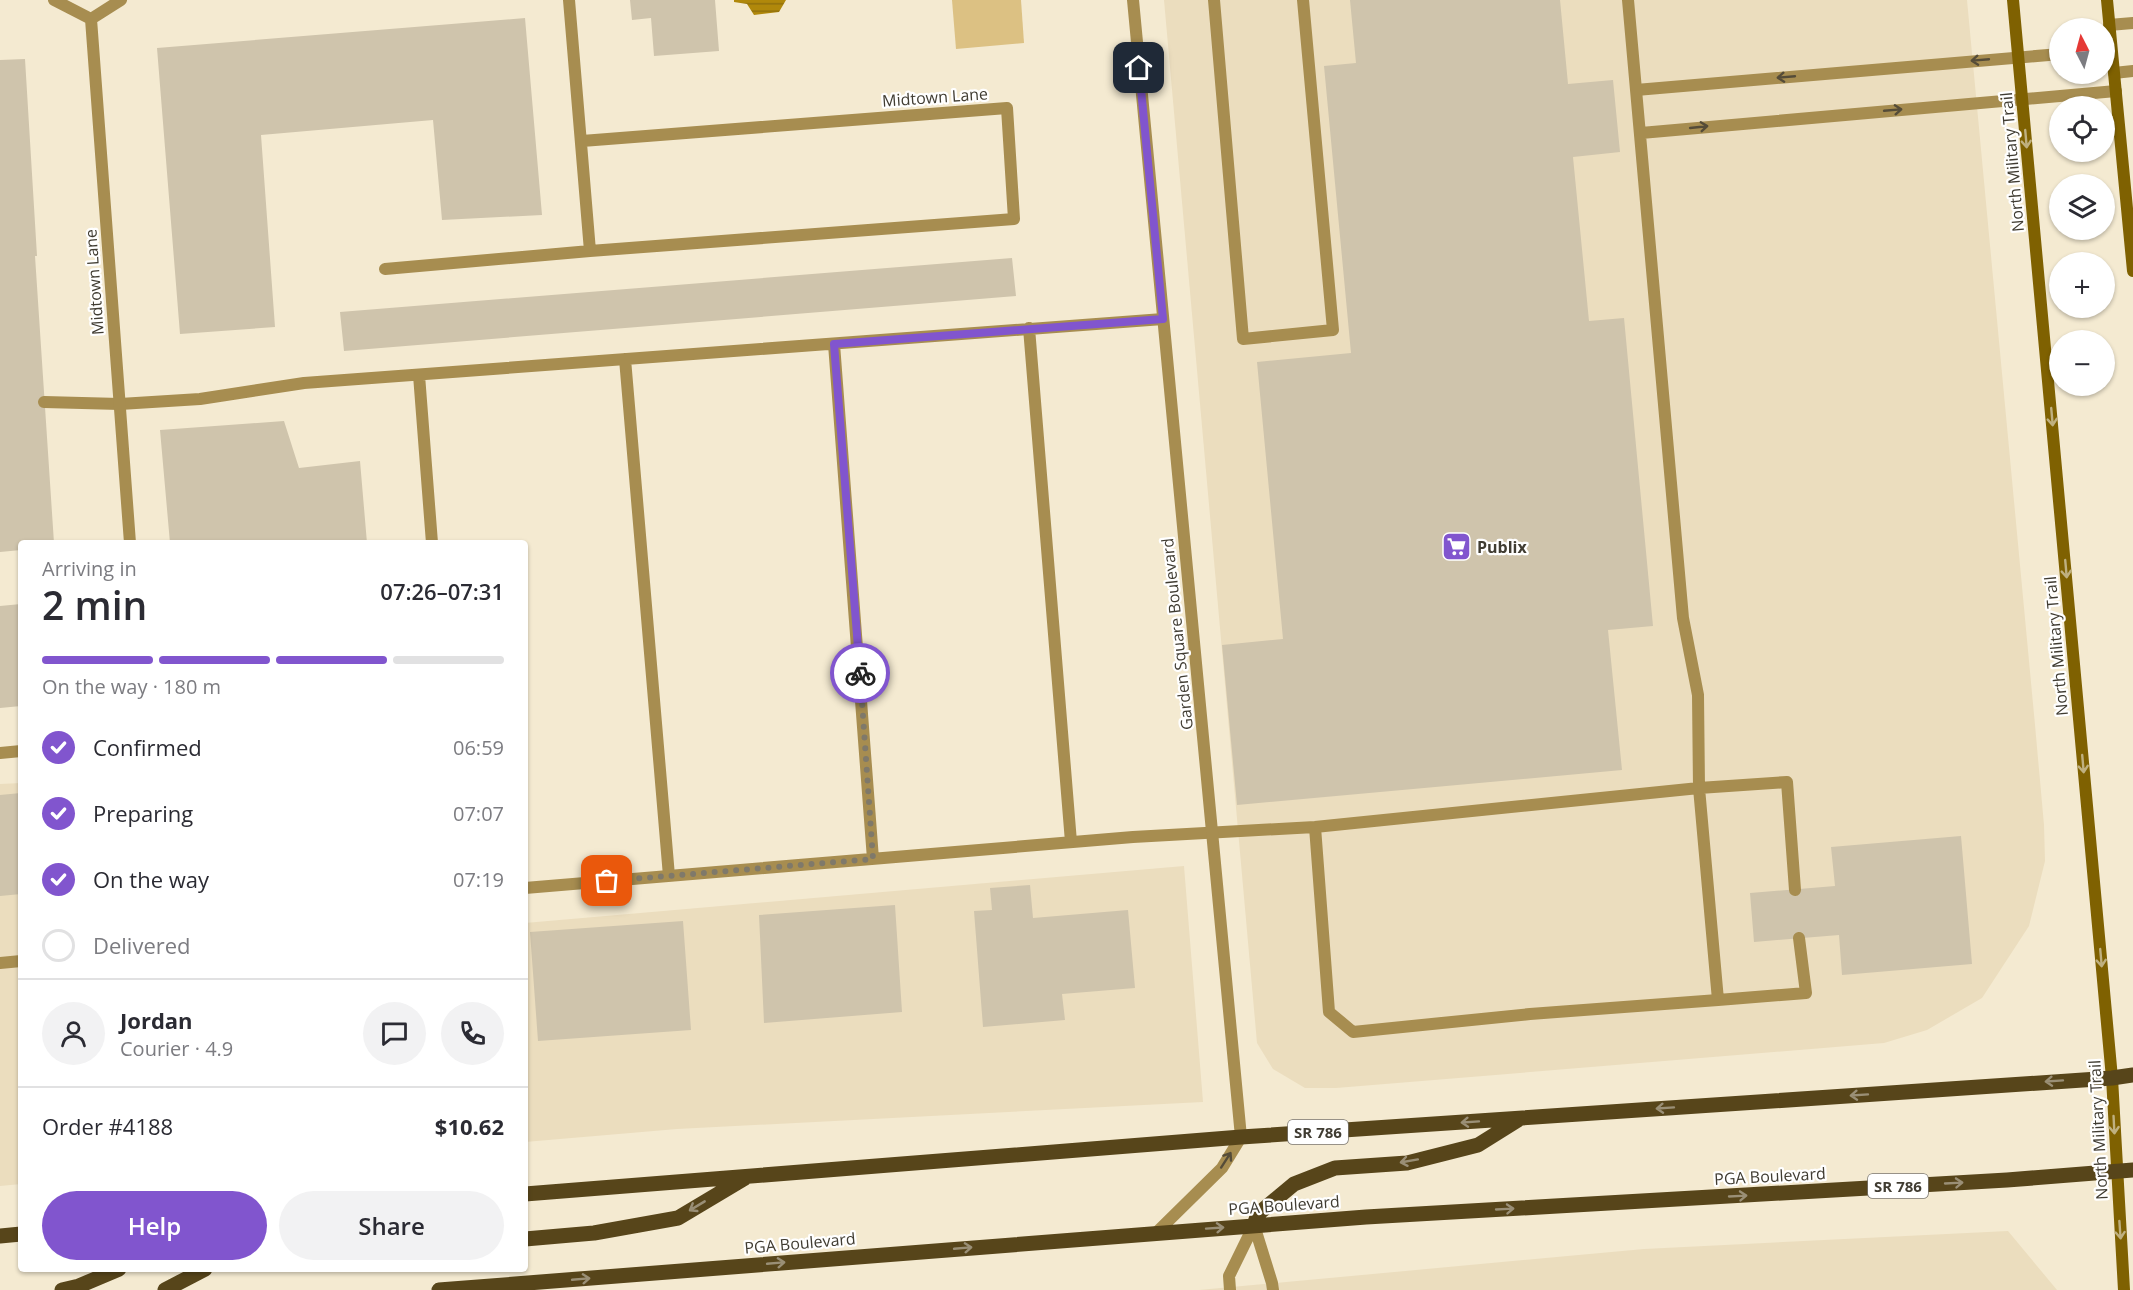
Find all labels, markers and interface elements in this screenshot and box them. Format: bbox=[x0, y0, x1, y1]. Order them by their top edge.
north arrow bbox=[2049, 18, 2115, 84]
map controls bbox=[2049, 18, 2115, 396]
pin bbox=[1113, 42, 1164, 93]
icon: home bbox=[1122, 51, 1155, 84]
one-way arrow bbox=[1971, 55, 1991, 66]
one-way arrow bbox=[1777, 72, 1796, 83]
street label: Midtown Lane bbox=[881, 82, 989, 112]
street label: North Military Trail bbox=[1995, 91, 2029, 233]
button: locate bbox=[2049, 96, 2115, 162]
one-way arrow bbox=[1882, 104, 1902, 115]
one-way arrow bbox=[1688, 121, 1708, 132]
one-way arrow bbox=[2021, 128, 2032, 148]
button: layers bbox=[2049, 174, 2115, 240]
street label: Midtown Lane bbox=[79, 228, 109, 336]
button: + bbox=[2049, 252, 2115, 318]
button: − bbox=[2049, 330, 2115, 396]
one-way arrow bbox=[2047, 406, 2058, 426]
supermarket icon: Publix bbox=[1440, 531, 1472, 563]
place label: Publix bbox=[1477, 536, 1527, 558]
street label: Garden Square Boulevard bbox=[1156, 537, 1198, 731]
text: Arriving in bbox=[42, 555, 137, 582]
one-way arrow bbox=[2061, 559, 2072, 579]
street label: North Military Trail bbox=[2039, 575, 2073, 717]
text: 07:26–07:31 bbox=[380, 576, 504, 606]
text: 2 min bbox=[42, 578, 147, 631]
courier bbox=[830, 643, 890, 703]
icon: bike bbox=[844, 657, 877, 690]
text: On the way · 180 m bbox=[42, 673, 221, 700]
icon: check bbox=[42, 731, 75, 764]
text: Confirmed bbox=[93, 732, 202, 762]
text: 06:59 bbox=[453, 734, 504, 761]
one-way arrow bbox=[2078, 753, 2089, 773]
icon: check bbox=[42, 797, 75, 830]
text: Preparing bbox=[93, 798, 193, 828]
text: 07:07 bbox=[453, 800, 504, 827]
pin bbox=[581, 855, 632, 906]
icon: check bbox=[42, 863, 75, 896]
text: On the way bbox=[93, 864, 209, 894]
icon: bag bbox=[590, 864, 623, 897]
text: 07:19 bbox=[453, 866, 504, 893]
text: Delivered bbox=[93, 930, 191, 960]
one-way arrow bbox=[2096, 947, 2107, 967]
button: person bbox=[42, 1002, 105, 1065]
button: chat bbox=[363, 1002, 426, 1065]
button: phone bbox=[441, 1002, 504, 1065]
text: Jordan bbox=[120, 1005, 193, 1035]
text: Courier · 4.9 bbox=[120, 1035, 233, 1062]
street label: North Military Trail bbox=[2083, 1060, 2113, 1200]
one-way arrow bbox=[2044, 1076, 2064, 1087]
one-way arrow bbox=[1850, 1090, 1870, 1101]
one-way arrow bbox=[1655, 1103, 1675, 1114]
text: Order #4188 bbox=[42, 1111, 173, 1141]
text: $10.62 bbox=[435, 1111, 504, 1141]
one-way arrow bbox=[2109, 1114, 2120, 1134]
one-way arrow bbox=[1460, 1116, 1480, 1127]
road number: SR 786 bbox=[1288, 1120, 1348, 1144]
one-way arrow bbox=[1220, 1152, 1233, 1169]
one-way arrow bbox=[1399, 1156, 1419, 1167]
street label: PGA Boulevard bbox=[1714, 1162, 1826, 1190]
road number: SR 786 bbox=[1868, 1174, 1928, 1198]
one-way arrow bbox=[1943, 1177, 1963, 1188]
street label: PGA Boulevard bbox=[1228, 1190, 1340, 1220]
one-way arrow bbox=[1728, 1190, 1748, 1201]
button: Help bbox=[42, 1191, 267, 1260]
button: Share bbox=[279, 1191, 504, 1260]
one-way arrow bbox=[689, 1201, 706, 1213]
one-way arrow bbox=[1495, 1203, 1515, 1214]
one-way arrow bbox=[2115, 1220, 2126, 1240]
one-way arrow bbox=[1204, 1222, 1224, 1233]
street label: PGA Boulevard bbox=[743, 1227, 857, 1259]
one-way arrow bbox=[952, 1242, 972, 1253]
one-way arrow bbox=[765, 1257, 785, 1268]
one-way arrow bbox=[571, 1273, 591, 1284]

